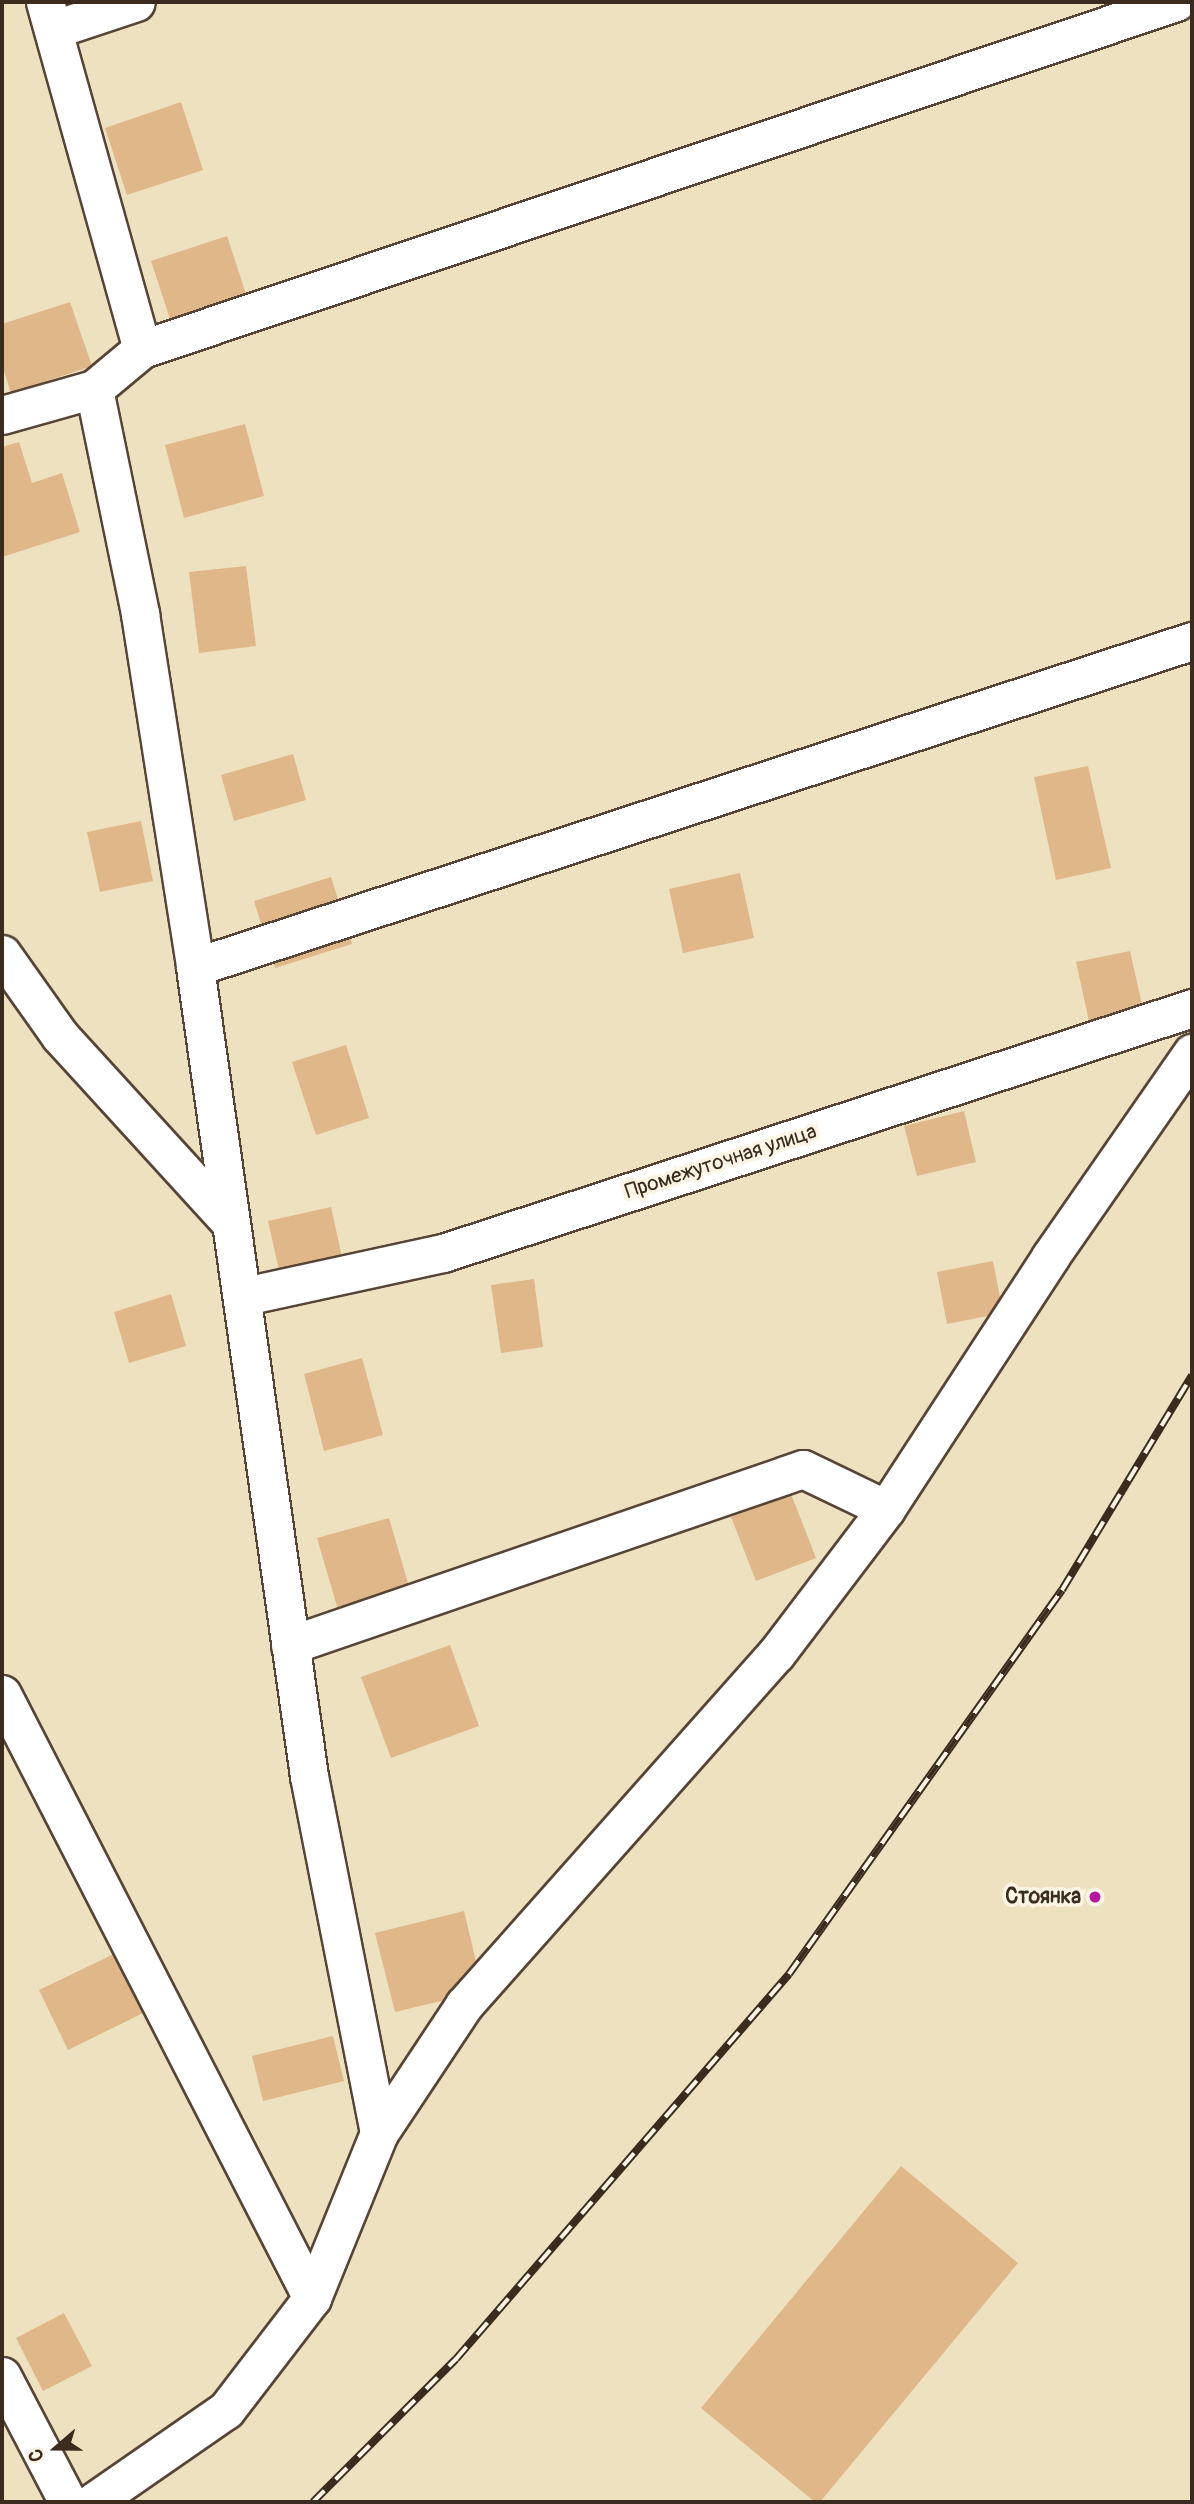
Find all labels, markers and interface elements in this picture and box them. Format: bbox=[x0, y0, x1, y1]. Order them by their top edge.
street label: Промежуточная улица bbox=[622, 1119, 820, 1205]
place label: Стоянка bbox=[1005, 1884, 1081, 1910]
marker: Стоянка bbox=[1087, 1889, 1103, 1905]
north arrow bbox=[21, 2413, 91, 2483]
text: С bbox=[23, 2446, 50, 2465]

